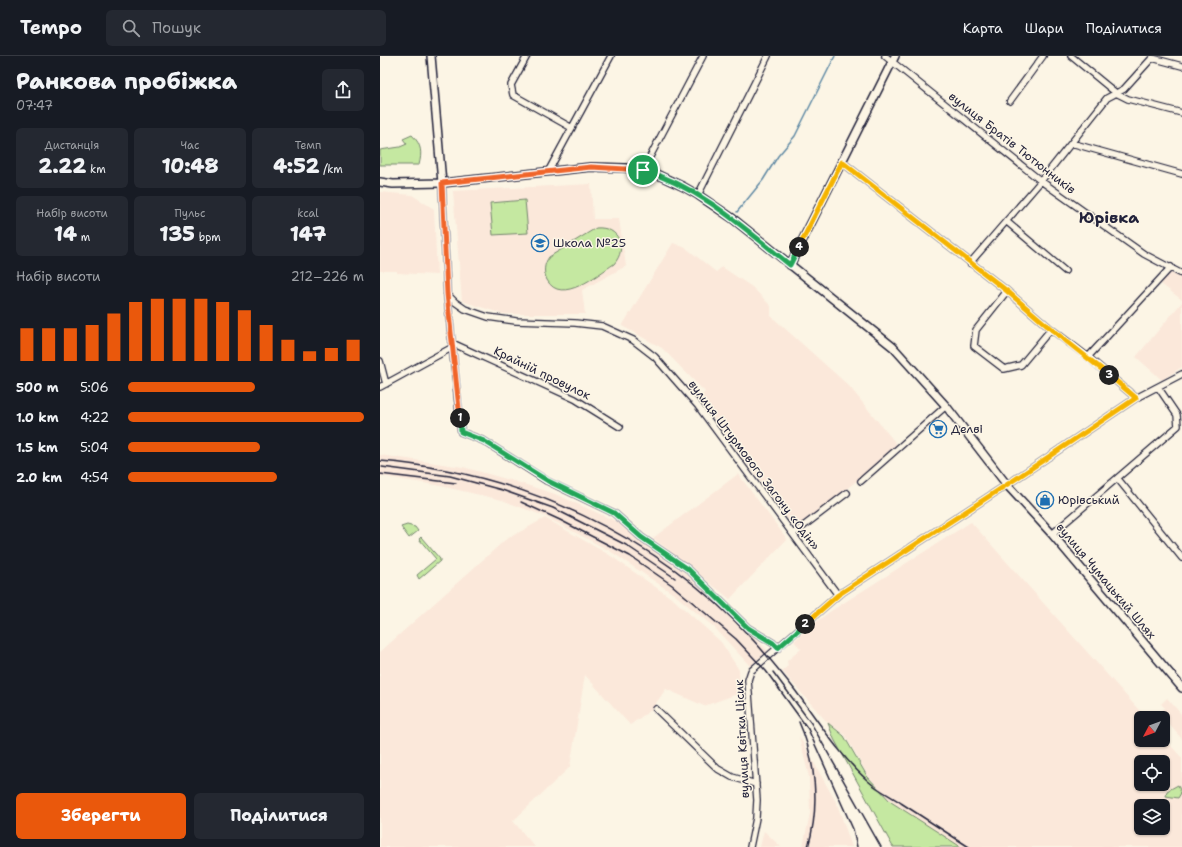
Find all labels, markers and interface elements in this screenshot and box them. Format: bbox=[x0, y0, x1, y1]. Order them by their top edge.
search box bbox=[106, 10, 386, 46]
text: Tempo bbox=[20, 15, 82, 40]
icon: search bbox=[120, 17, 142, 39]
text: Пошук bbox=[152, 18, 201, 38]
text: Карта bbox=[963, 19, 1003, 37]
text: Шари bbox=[1025, 19, 1064, 37]
text: Поділитися bbox=[1086, 19, 1162, 37]
text: Ранкова пробіжка bbox=[16, 67, 237, 96]
button: share bbox=[322, 69, 364, 111]
street label: вулиця Братів Тютюнників bbox=[945, 88, 1079, 198]
text: 07:47 bbox=[16, 97, 53, 114]
text: Дистанція bbox=[45, 138, 99, 153]
text: Час bbox=[181, 138, 199, 153]
text: Темп bbox=[295, 138, 321, 153]
text: 2.22 bbox=[38, 153, 86, 179]
text: 10:48 bbox=[161, 153, 219, 179]
text: 4:52 bbox=[273, 153, 319, 179]
pin bbox=[626, 153, 660, 187]
icon: arrive bbox=[632, 159, 654, 181]
text: km bbox=[86, 162, 106, 177]
text: /km bbox=[319, 162, 343, 177]
text: Набір висоти bbox=[36, 206, 108, 221]
text: Пульс bbox=[175, 206, 205, 221]
text: kcal bbox=[297, 206, 319, 221]
district label: Юрівка bbox=[1079, 207, 1139, 228]
text: 14 bbox=[54, 221, 77, 247]
text: 135 bbox=[159, 221, 195, 247]
text: 147 bbox=[290, 221, 326, 247]
text: m bbox=[77, 230, 90, 245]
text: bpm bbox=[195, 230, 221, 245]
school or university icon: Школа №25 bbox=[530, 233, 550, 253]
place label: Школа №25 bbox=[553, 235, 626, 251]
pin: 4 bbox=[789, 237, 809, 257]
text: 4 bbox=[795, 239, 803, 254]
text: Набір висоти bbox=[16, 268, 101, 285]
text: 212–226 m bbox=[291, 268, 364, 285]
street label: Крайній провулок bbox=[491, 343, 594, 404]
pin: 3 bbox=[1099, 365, 1119, 385]
text: 3 bbox=[1105, 367, 1113, 382]
street label: вулиця Штурмового Загону «Одін» bbox=[685, 377, 824, 554]
text: 500 m bbox=[16, 379, 59, 396]
text: 5:06 bbox=[80, 379, 109, 396]
pin: 1 bbox=[450, 408, 470, 428]
text: 1.0 km bbox=[16, 409, 58, 426]
text: 4:22 bbox=[80, 409, 109, 426]
text: 1 bbox=[457, 410, 463, 425]
supermarket icon: Делві bbox=[928, 419, 948, 439]
place label: Делві bbox=[951, 421, 983, 437]
text: 1.5 km bbox=[16, 439, 58, 456]
text: 5:04 bbox=[80, 439, 108, 456]
text: 2.0 km bbox=[16, 469, 62, 486]
text: 4:54 bbox=[80, 469, 109, 486]
shop icon: Юрівський bbox=[1035, 490, 1055, 510]
place label: Юрівський bbox=[1058, 492, 1120, 508]
street label: вулиця Чумацький Шлях bbox=[1053, 520, 1159, 642]
pin: 2 bbox=[795, 614, 815, 634]
text: 2 bbox=[801, 616, 809, 631]
street label: вулиця Квітки Цісик bbox=[731, 679, 753, 799]
north arrow bbox=[1134, 711, 1170, 747]
map controls bbox=[1134, 711, 1170, 835]
button: locate bbox=[1134, 755, 1170, 791]
button: Зберегти bbox=[16, 793, 186, 839]
button: Поділитися bbox=[194, 793, 364, 839]
button: layers bbox=[1134, 799, 1170, 835]

